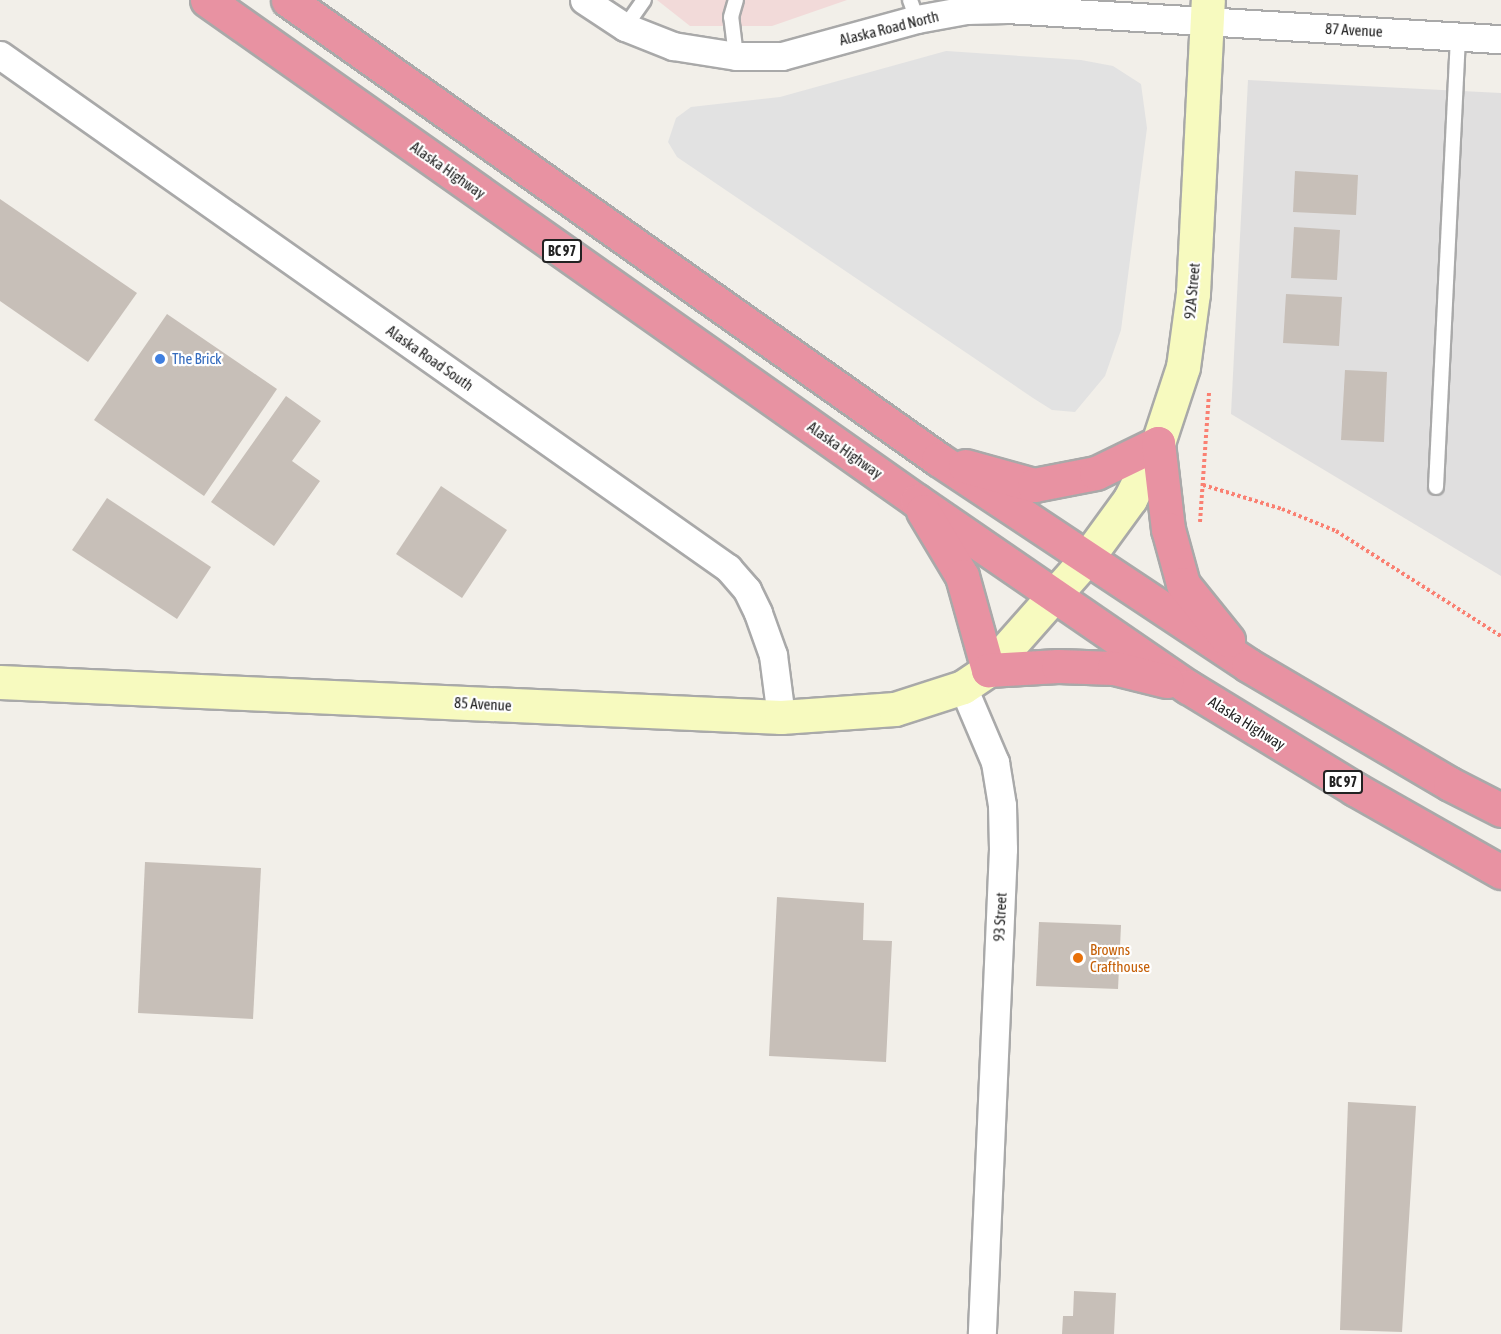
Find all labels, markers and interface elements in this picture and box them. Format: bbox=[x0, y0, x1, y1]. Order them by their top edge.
street label: Alaska Road North bbox=[837, 7, 941, 49]
street label: 87 Avenue bbox=[1325, 20, 1383, 40]
street label: Alaska Highway bbox=[407, 138, 489, 202]
road number: BC 97 bbox=[541, 240, 583, 262]
street label: 92A Street bbox=[1181, 262, 1203, 320]
street label: Alaska Road South bbox=[383, 321, 477, 395]
place label: The Brick bbox=[172, 350, 222, 368]
marker: The Brick bbox=[153, 352, 167, 366]
street label: Alaska Highway bbox=[804, 418, 886, 482]
street label: Alaska Highway bbox=[1205, 692, 1289, 754]
street label: 85 Avenue bbox=[454, 694, 512, 714]
road number: BC 97 bbox=[1322, 771, 1364, 793]
street label: 93 Street bbox=[990, 892, 1010, 942]
place label: Browns Crafthouse bbox=[1090, 940, 1150, 975]
marker: Browns Crafthouse bbox=[1071, 951, 1085, 965]

